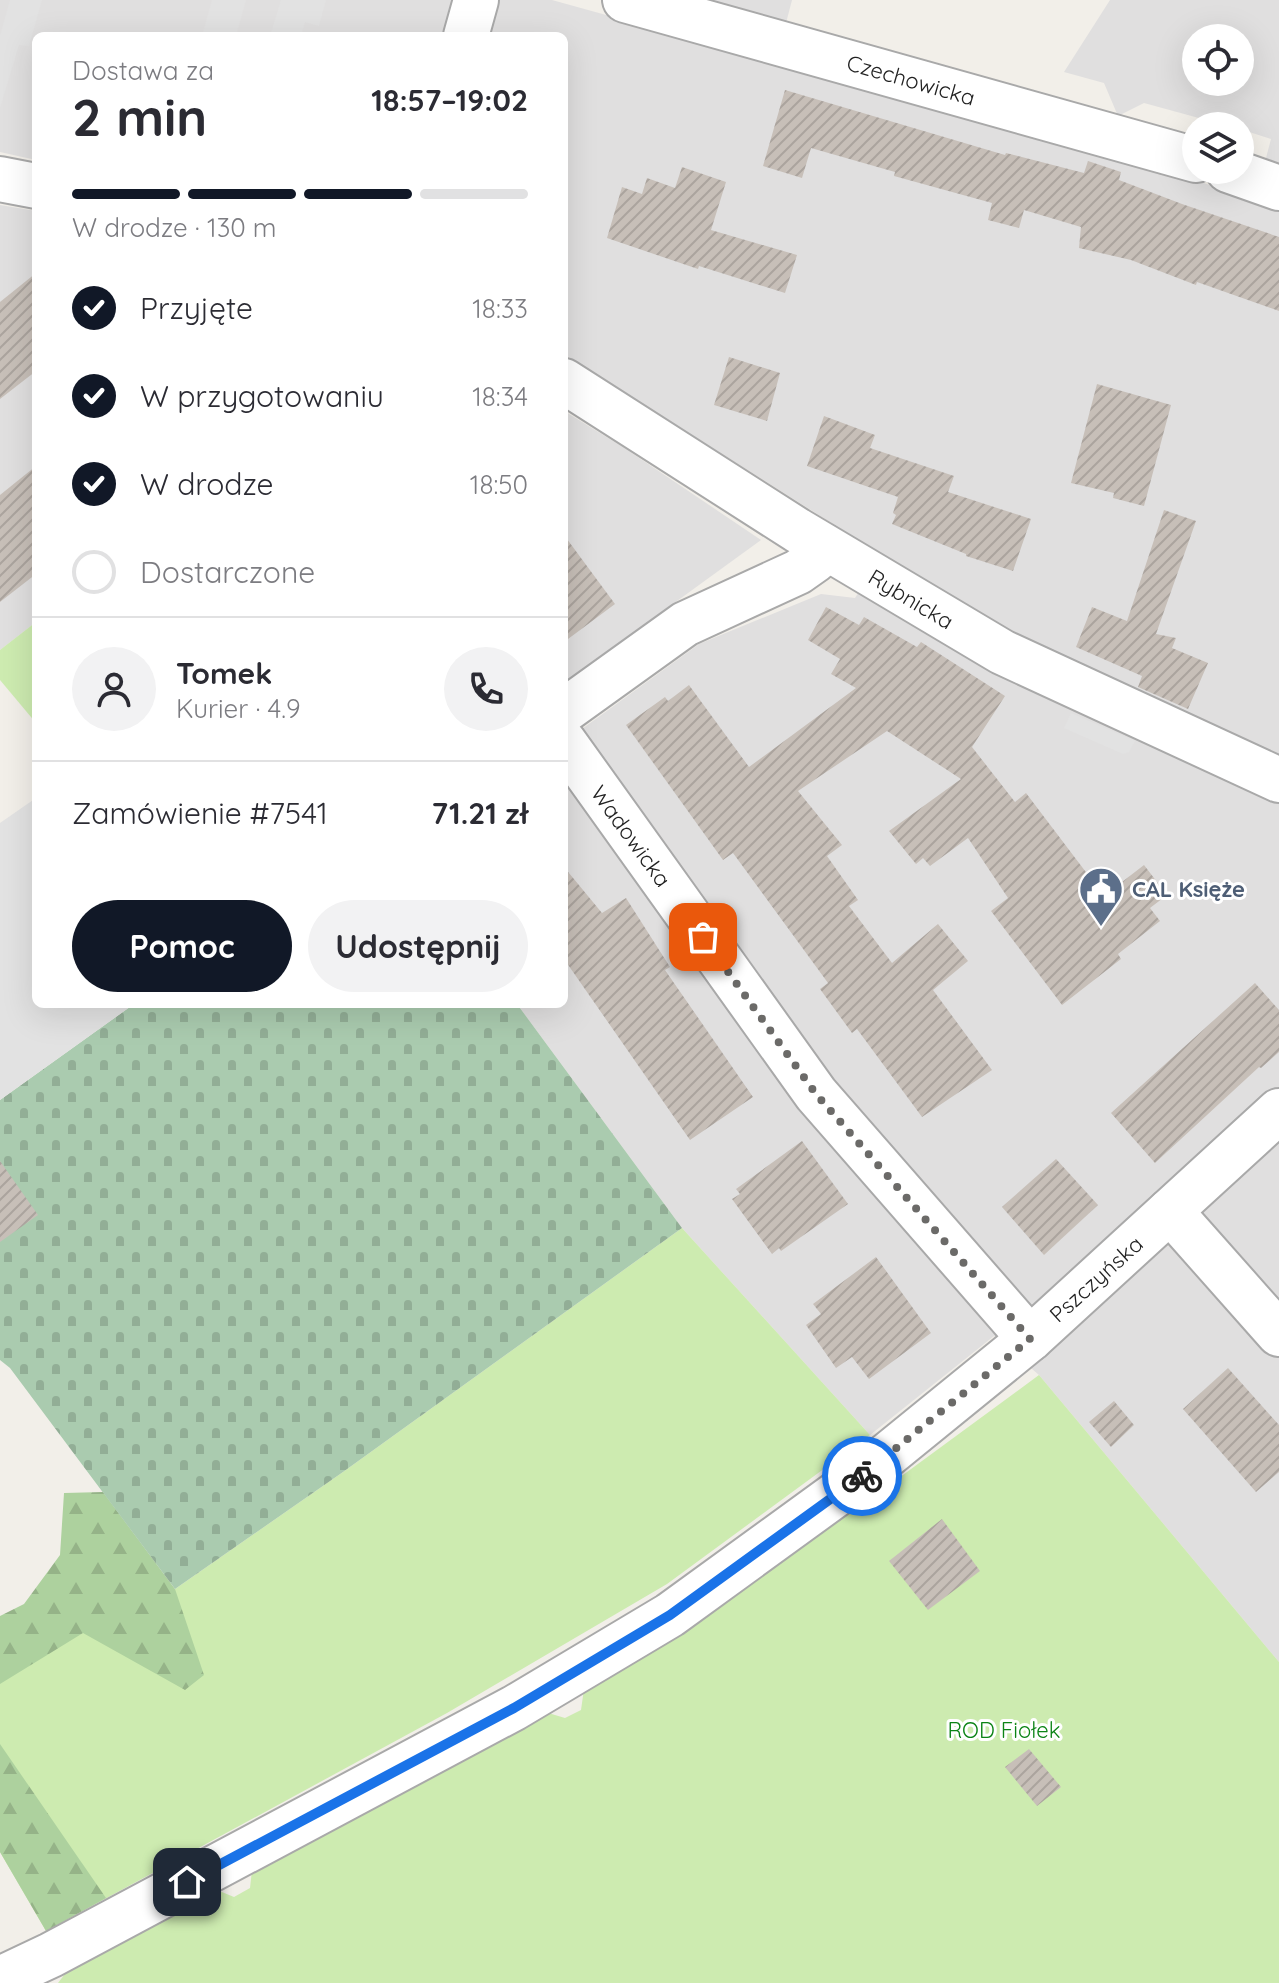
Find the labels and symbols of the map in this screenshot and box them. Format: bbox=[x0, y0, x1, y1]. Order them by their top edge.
street label: Czechowicka bbox=[844, 48, 978, 112]
street label: Rybnicka bbox=[863, 563, 959, 635]
street label: Wadowicka bbox=[585, 780, 677, 892]
public building icon: CAL Księże bbox=[1077, 865, 1125, 928]
place label: CAL Księże bbox=[1132, 875, 1245, 903]
pin bbox=[669, 903, 737, 971]
street label: Pszczyńska bbox=[1043, 1230, 1149, 1328]
courier bbox=[822, 1436, 902, 1516]
park label: ROD Fiołek bbox=[948, 1716, 1060, 1744]
pin bbox=[153, 1848, 221, 1916]

